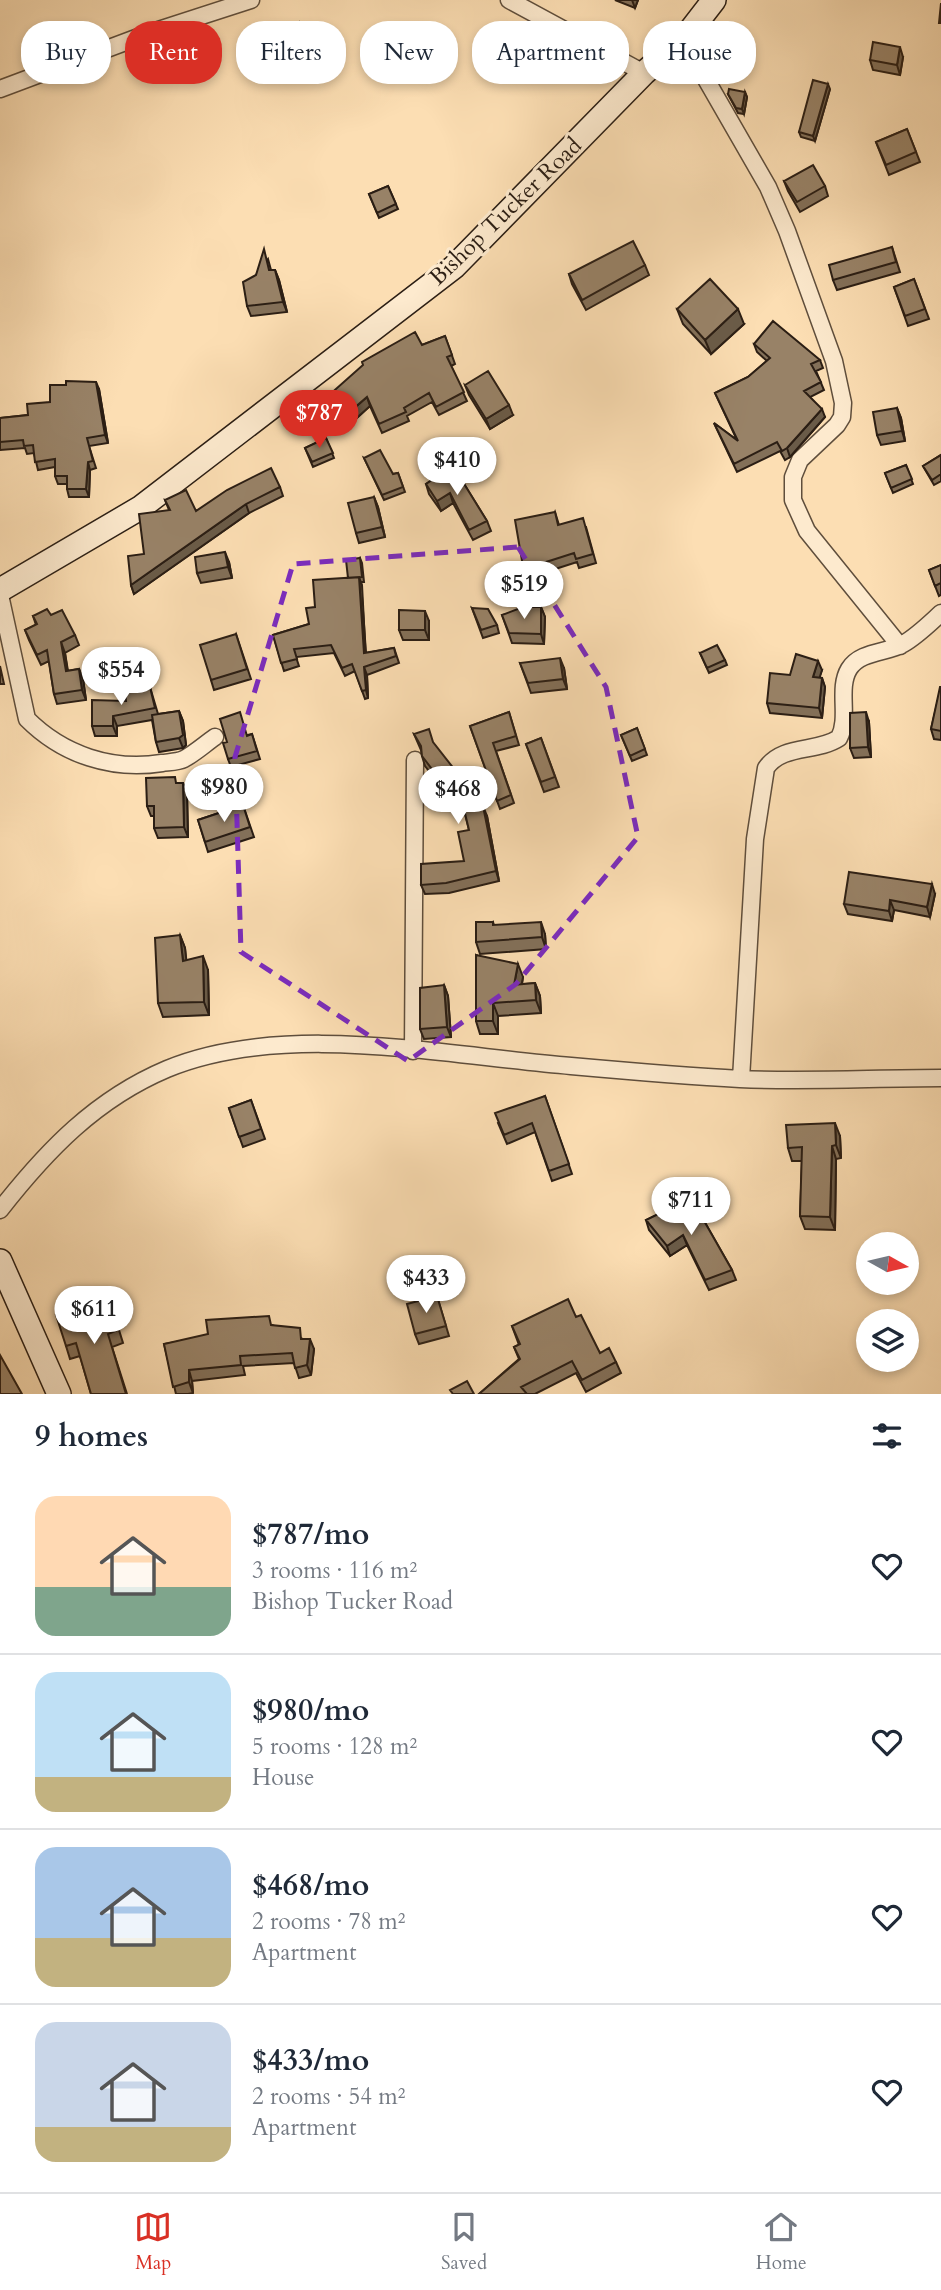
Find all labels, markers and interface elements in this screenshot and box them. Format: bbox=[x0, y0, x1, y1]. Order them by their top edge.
chip: Buy bbox=[21, 21, 111, 84]
chip: Rent bbox=[125, 21, 222, 84]
chip: Filters bbox=[236, 21, 346, 84]
chip: New bbox=[360, 21, 458, 84]
chip: Apartment bbox=[472, 21, 629, 84]
chip: House bbox=[643, 21, 756, 84]
street label: Bishop Tucker Road bbox=[422, 130, 589, 292]
pin: $787 bbox=[278, 391, 360, 450]
text: $787 bbox=[295, 397, 343, 428]
pin: $410 bbox=[416, 438, 498, 497]
text: $410 bbox=[433, 444, 481, 475]
pin: $519 bbox=[483, 562, 565, 621]
text: $519 bbox=[500, 568, 548, 599]
pin: $554 bbox=[80, 648, 162, 707]
text: $554 bbox=[97, 654, 145, 685]
pin: $980 bbox=[183, 764, 265, 824]
pin: $468 bbox=[417, 766, 499, 826]
text: $980 bbox=[200, 771, 248, 802]
text: $468 bbox=[434, 773, 482, 804]
pin: $711 bbox=[650, 1178, 732, 1237]
text: $711 bbox=[667, 1184, 715, 1215]
north arrow bbox=[856, 1232, 919, 1295]
map controls bbox=[856, 1232, 919, 1372]
pin: $433 bbox=[385, 1256, 467, 1315]
text: $433 bbox=[402, 1262, 450, 1293]
pin: $611 bbox=[53, 1286, 135, 1346]
text: $611 bbox=[70, 1293, 118, 1324]
button: layers bbox=[856, 1309, 919, 1372]
text: 9 homes bbox=[35, 1416, 148, 1457]
icon: filters bbox=[868, 1417, 906, 1455]
text: $787/mo bbox=[252, 1514, 369, 1555]
icon: home bbox=[91, 1524, 175, 1608]
icon: heart bbox=[868, 1547, 906, 1585]
text: 3 rooms · 116 m² bbox=[252, 1555, 417, 1586]
text: Bishop Tucker Road bbox=[252, 1586, 453, 1617]
text: $980/mo bbox=[252, 1690, 369, 1731]
icon: home bbox=[91, 1700, 175, 1784]
icon: heart bbox=[868, 1723, 906, 1761]
text: 5 rooms · 128 m² bbox=[252, 1731, 417, 1762]
text: House bbox=[252, 1762, 314, 1793]
text: $468/mo bbox=[252, 1865, 369, 1906]
icon: home bbox=[91, 1875, 175, 1959]
icon: heart bbox=[868, 1898, 906, 1936]
text: 2 rooms · 78 m² bbox=[252, 1906, 405, 1937]
text: Apartment bbox=[252, 1937, 356, 1968]
text: $433/mo bbox=[252, 2040, 369, 2081]
icon: home bbox=[91, 2050, 175, 2134]
icon: heart bbox=[868, 2073, 906, 2111]
text: 2 rooms · 54 m² bbox=[252, 2081, 405, 2112]
text: Apartment bbox=[252, 2112, 356, 2143]
tab: Map bbox=[134, 2208, 172, 2276]
tab: Saved bbox=[441, 2208, 487, 2276]
tab: Home bbox=[756, 2208, 807, 2276]

